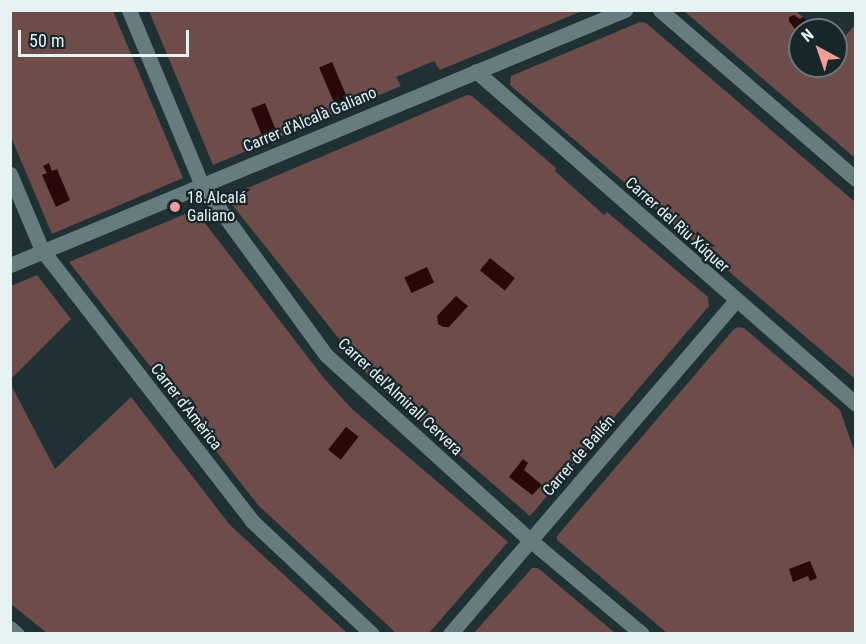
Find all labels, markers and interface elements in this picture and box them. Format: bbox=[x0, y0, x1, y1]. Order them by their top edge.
scale bar bbox=[21, 18, 192, 56]
north arrow bbox=[788, 18, 848, 78]
text: N bbox=[798, 25, 817, 46]
text: 50 m bbox=[29, 30, 64, 51]
street label: Carrer d'Alcalà Galiano bbox=[240, 83, 380, 157]
street label: Carrer del Riu Xúquer bbox=[621, 173, 733, 277]
place label: 18.Alcalá Galiano bbox=[187, 188, 246, 226]
marker: 18.Alcalá Galiano bbox=[168, 200, 182, 214]
street label: Carrer del'Almirall Cervera bbox=[334, 334, 466, 460]
street label: Carrer d'Amèrica bbox=[146, 360, 226, 454]
street label: Carrer de Bailén bbox=[539, 412, 619, 500]

